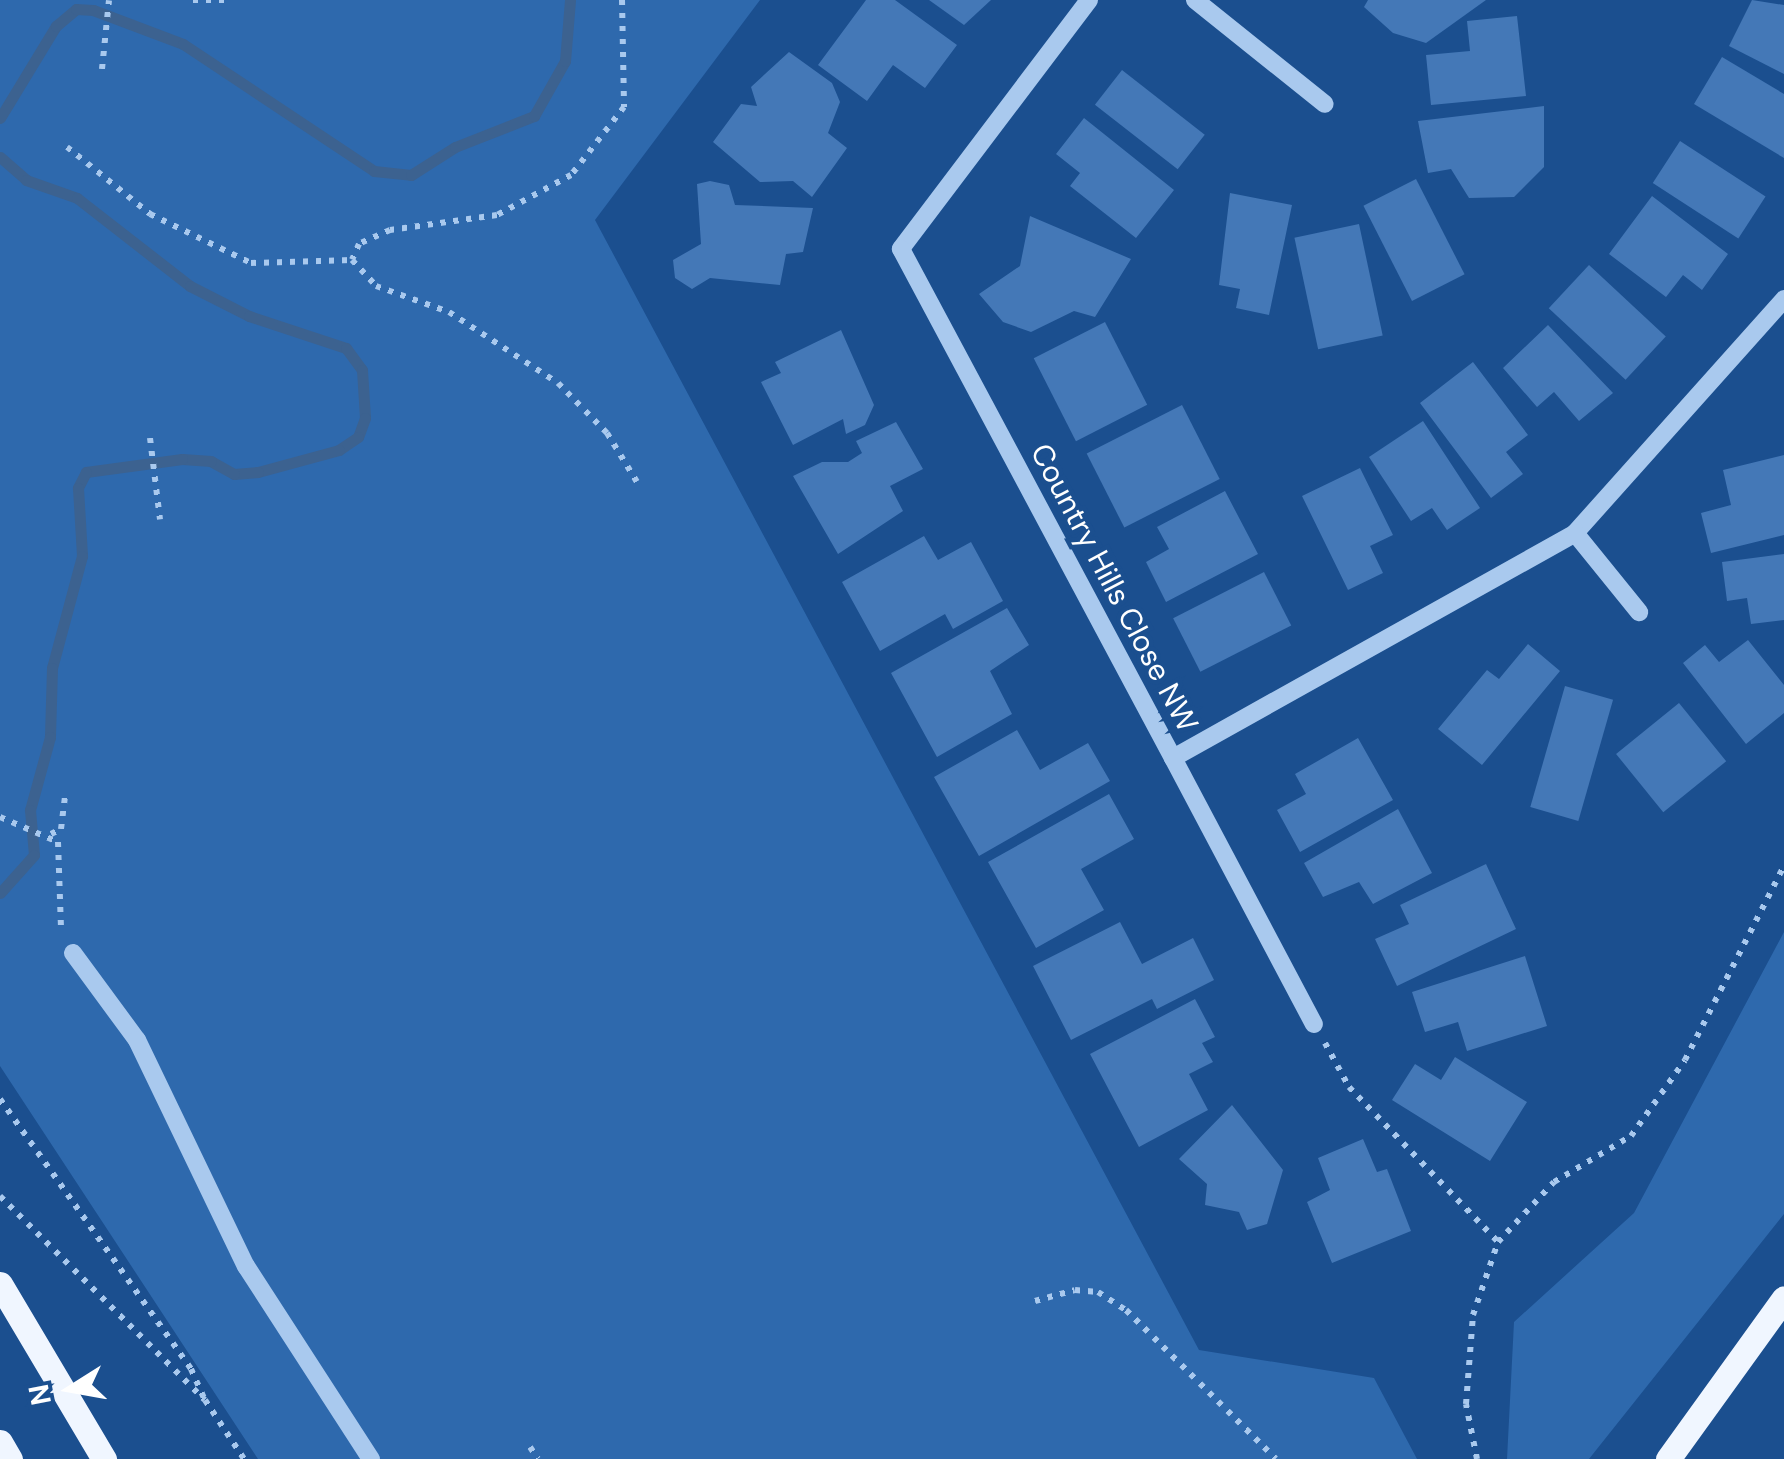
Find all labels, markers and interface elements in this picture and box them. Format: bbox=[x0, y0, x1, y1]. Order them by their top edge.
street label: Country Hills Close NW bbox=[1023, 438, 1205, 738]
north arrow bbox=[20, 1339, 120, 1439]
text: N bbox=[20, 1381, 60, 1408]

